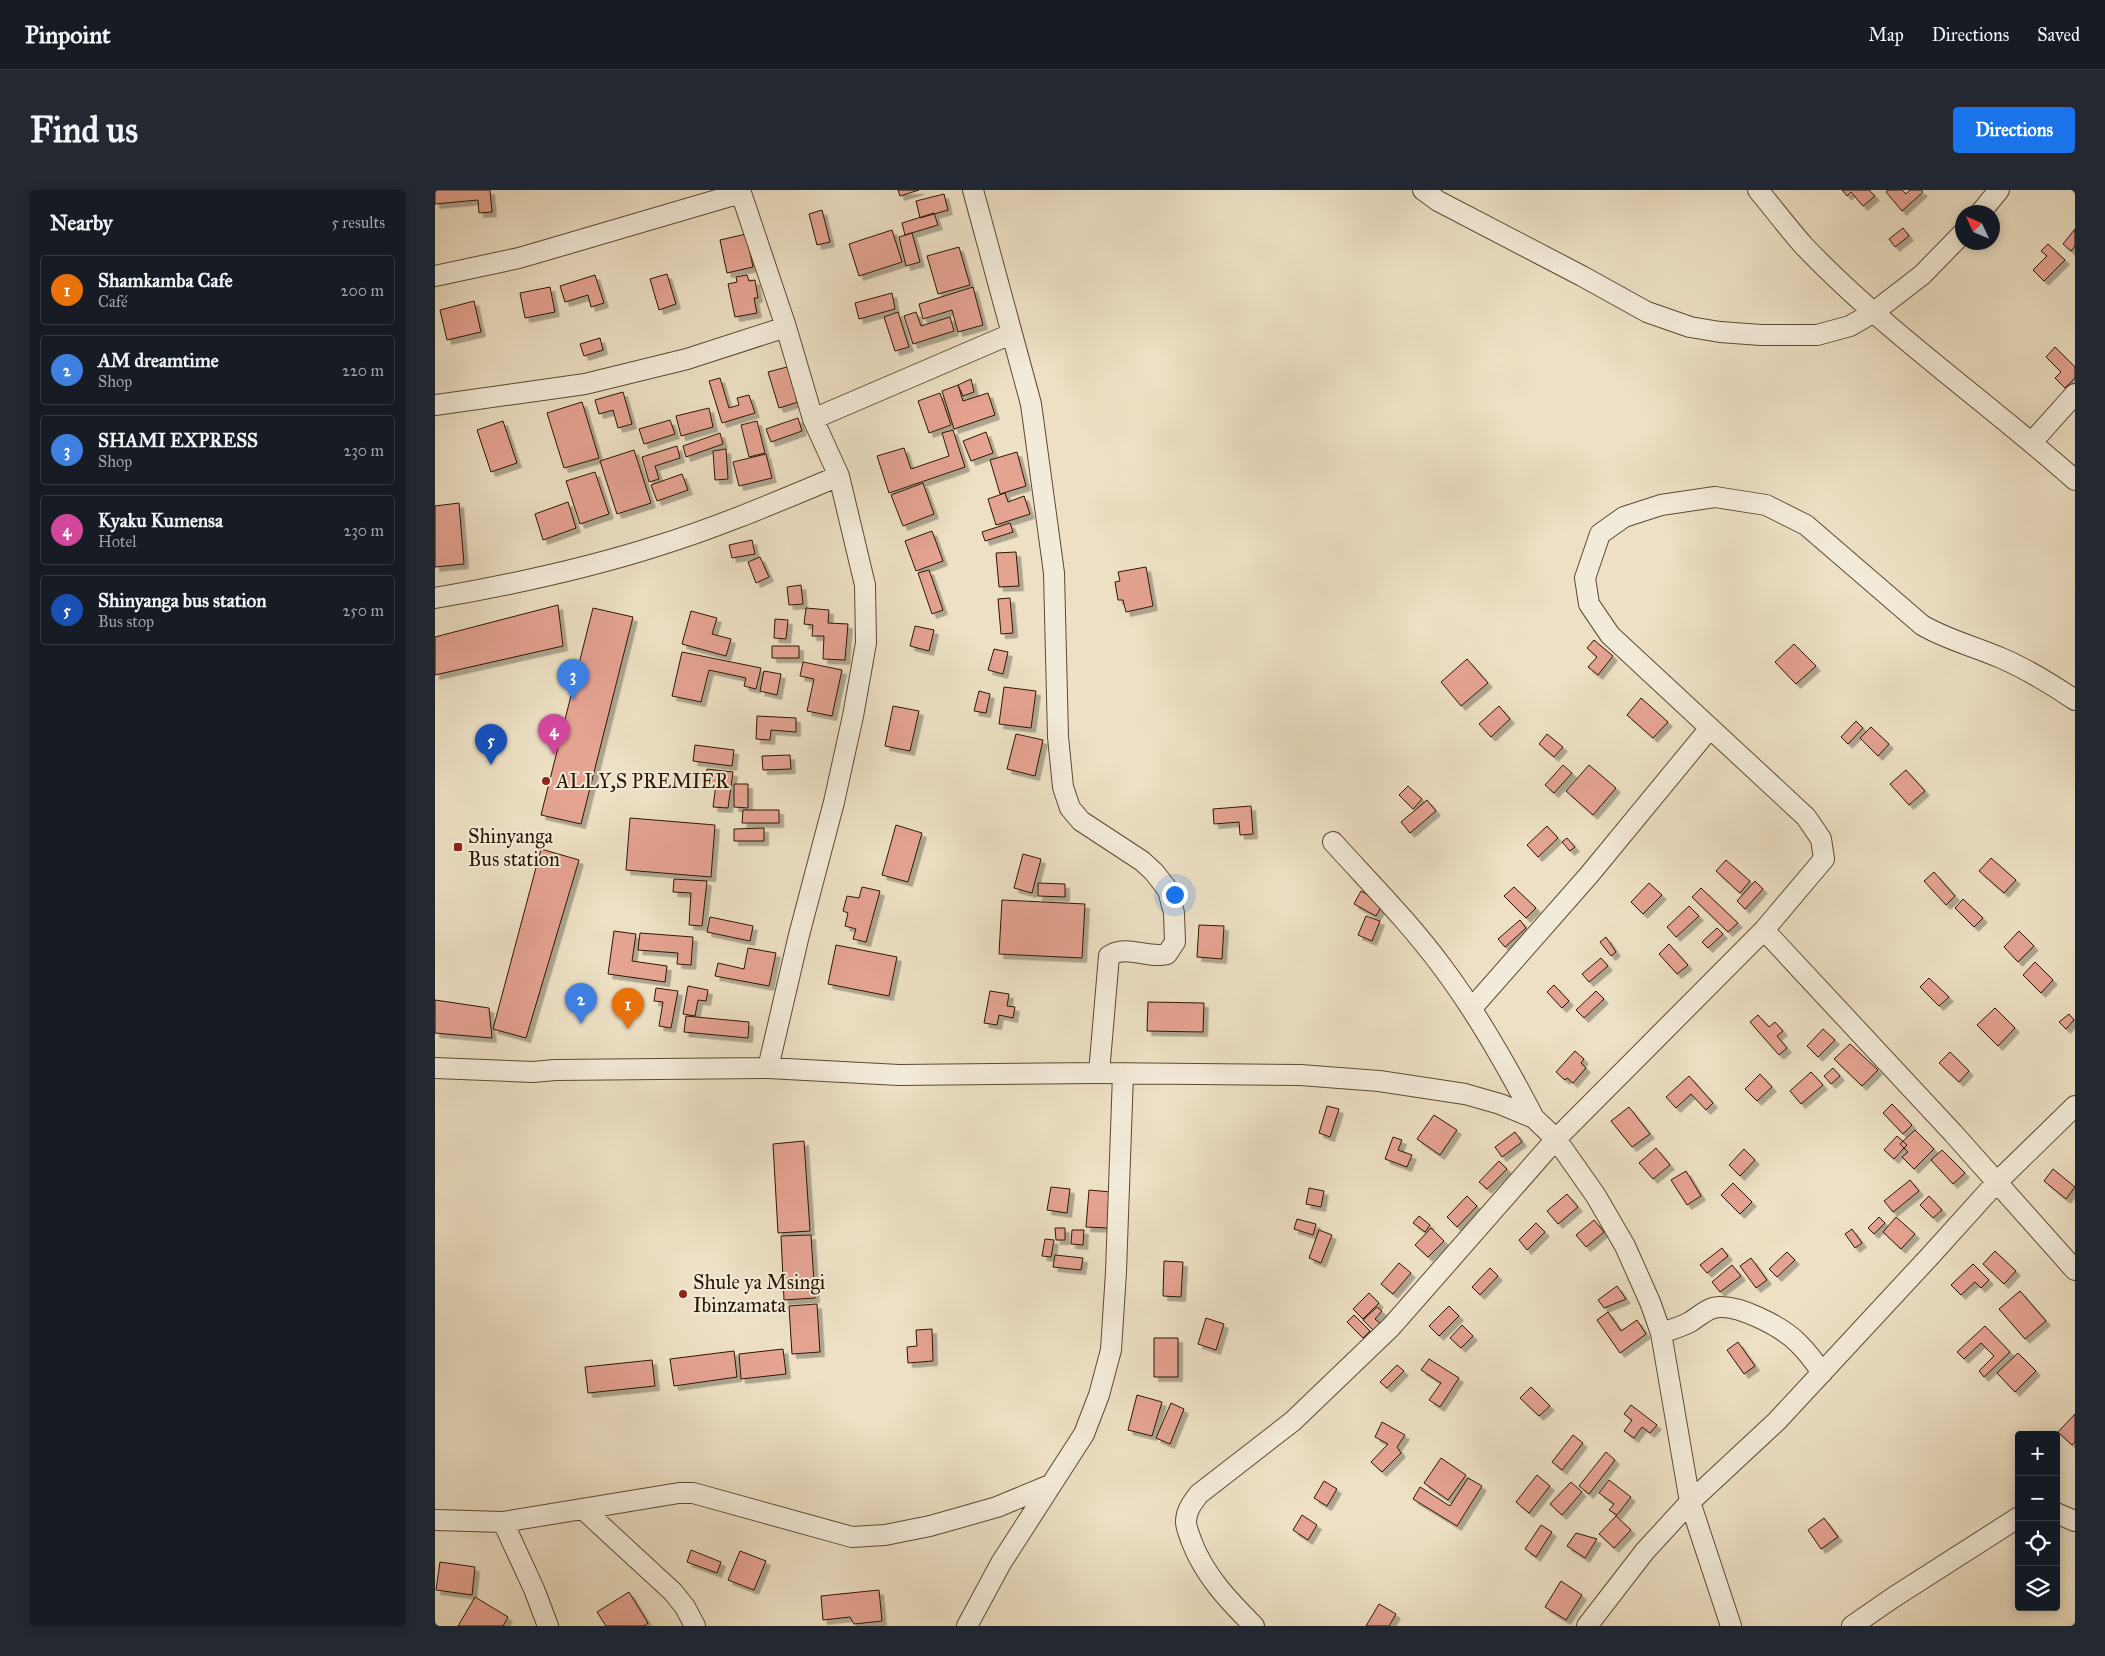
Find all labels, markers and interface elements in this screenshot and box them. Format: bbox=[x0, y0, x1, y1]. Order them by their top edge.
text: Pinpoint bbox=[25, 20, 111, 50]
text: Map bbox=[1868, 24, 1904, 46]
text: Directions bbox=[1932, 24, 2009, 46]
text: Saved bbox=[2037, 24, 2080, 46]
button: Directions bbox=[1953, 107, 2075, 153]
text: Find us bbox=[30, 109, 138, 152]
north arrow bbox=[1955, 205, 2000, 250]
text: Nearby bbox=[50, 210, 113, 236]
text: 5 results bbox=[331, 213, 385, 232]
text: Shamkamba Cafe bbox=[98, 269, 233, 292]
text: 1 bbox=[64, 281, 70, 300]
text: 200 m bbox=[341, 281, 384, 300]
text: Café bbox=[98, 292, 128, 311]
text: AM dreamtime bbox=[98, 349, 219, 372]
text: 2 bbox=[63, 361, 71, 380]
text: 220 m bbox=[342, 361, 384, 380]
text: Shop bbox=[98, 372, 132, 391]
text: SHAMI EXPRESS bbox=[98, 429, 258, 452]
text: 3 bbox=[64, 441, 70, 460]
text: 230 m bbox=[344, 441, 384, 460]
text: Shop bbox=[98, 452, 132, 471]
text: Kyaku Kumensa bbox=[98, 509, 223, 532]
text: 4 bbox=[63, 521, 71, 540]
text: 230 m bbox=[344, 521, 384, 540]
text: Hotel bbox=[98, 532, 136, 551]
text: Shinyanga bus station bbox=[98, 589, 267, 612]
text: 5 bbox=[63, 601, 71, 620]
text: 250 m bbox=[343, 601, 384, 620]
text: Bus stop bbox=[98, 612, 154, 631]
pin: 3 bbox=[557, 659, 589, 700]
pin: 4 bbox=[538, 714, 570, 755]
pin: 5 bbox=[475, 724, 507, 765]
place label: ALLY,S PREMIER bbox=[555, 769, 730, 793]
marker: ALLY,S PREMIER bbox=[540, 775, 552, 787]
place label: Shinyanga Bus station bbox=[468, 824, 560, 871]
marker: Shinyanga Bus station bbox=[452, 841, 464, 853]
your location bbox=[1162, 882, 1188, 908]
pin: 2 bbox=[565, 983, 597, 1024]
pin: 1 bbox=[612, 988, 644, 1029]
place label: Shule ya Msingi Ibinzamata bbox=[693, 1270, 826, 1317]
marker: Shule ya Msingi Ibinzamata bbox=[677, 1288, 689, 1300]
map controls bbox=[2015, 1431, 2060, 1611]
button: + bbox=[2015, 1431, 2060, 1476]
button: − bbox=[2015, 1476, 2060, 1521]
button: locate bbox=[2015, 1521, 2060, 1566]
button: layers bbox=[2015, 1566, 2060, 1611]

